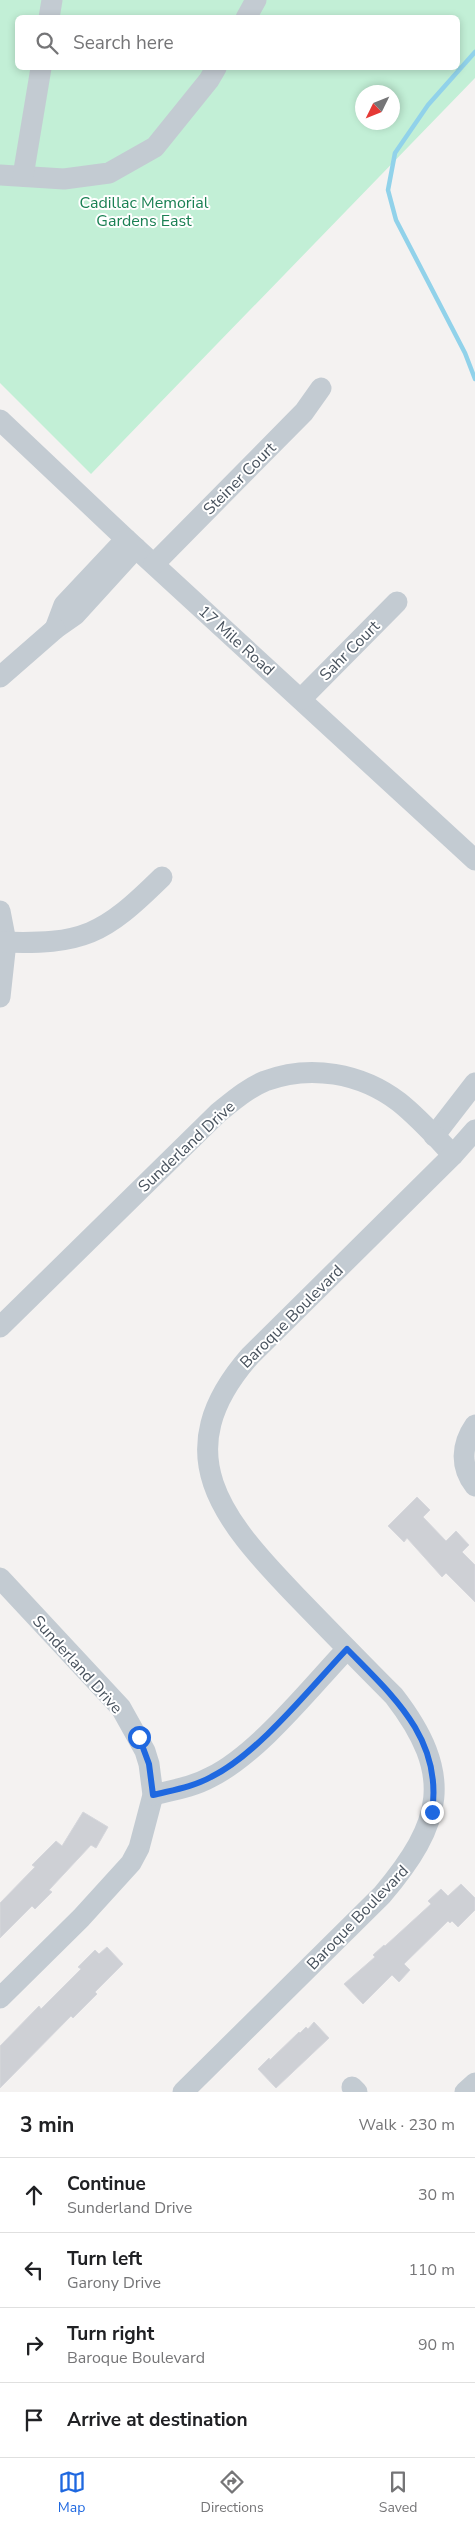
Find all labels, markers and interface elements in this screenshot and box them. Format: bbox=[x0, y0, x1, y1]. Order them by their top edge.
search box bbox=[15, 15, 460, 70]
icon: search bbox=[33, 29, 61, 57]
text: Search here bbox=[73, 30, 174, 56]
north arrow bbox=[355, 85, 400, 130]
park label: Cadillac Memorial Gardens East bbox=[80, 192, 209, 232]
street label: Steiner Court bbox=[198, 437, 281, 520]
street label: 17 Mile Road bbox=[194, 601, 279, 681]
street label: Sahr Court bbox=[315, 615, 385, 686]
street label: Sunderland Drive bbox=[133, 1096, 240, 1197]
street label: Baroque Boulevard bbox=[235, 1260, 348, 1373]
street label: Sunderland Drive bbox=[27, 1611, 127, 1719]
route start bbox=[128, 1726, 151, 1749]
route end bbox=[421, 1801, 444, 1824]
street label: Baroque Boulevard bbox=[302, 1860, 414, 1975]
text: 3 min bbox=[20, 2111, 74, 2139]
text: Walk · 230 m bbox=[359, 2114, 455, 2136]
text: Continue bbox=[67, 2171, 146, 2197]
icon: ahead bbox=[20, 2181, 48, 2209]
text: 30 m bbox=[418, 2184, 455, 2206]
text: Sunderland Drive bbox=[67, 2197, 192, 2219]
text: Turn left bbox=[67, 2246, 142, 2272]
icon: left bbox=[20, 2256, 48, 2284]
text: 110 m bbox=[408, 2259, 455, 2281]
text: Garony Drive bbox=[67, 2272, 161, 2294]
text: Turn right bbox=[67, 2321, 154, 2347]
icon: right bbox=[20, 2331, 48, 2359]
text: 90 m bbox=[418, 2334, 455, 2356]
text: Baroque Boulevard bbox=[67, 2347, 205, 2369]
icon: arrive bbox=[20, 2406, 48, 2434]
text: Arrive at destination bbox=[67, 2407, 248, 2433]
tab: Map bbox=[58, 2468, 86, 2517]
tab: Directions bbox=[201, 2468, 264, 2517]
tab: Saved bbox=[379, 2468, 417, 2517]

